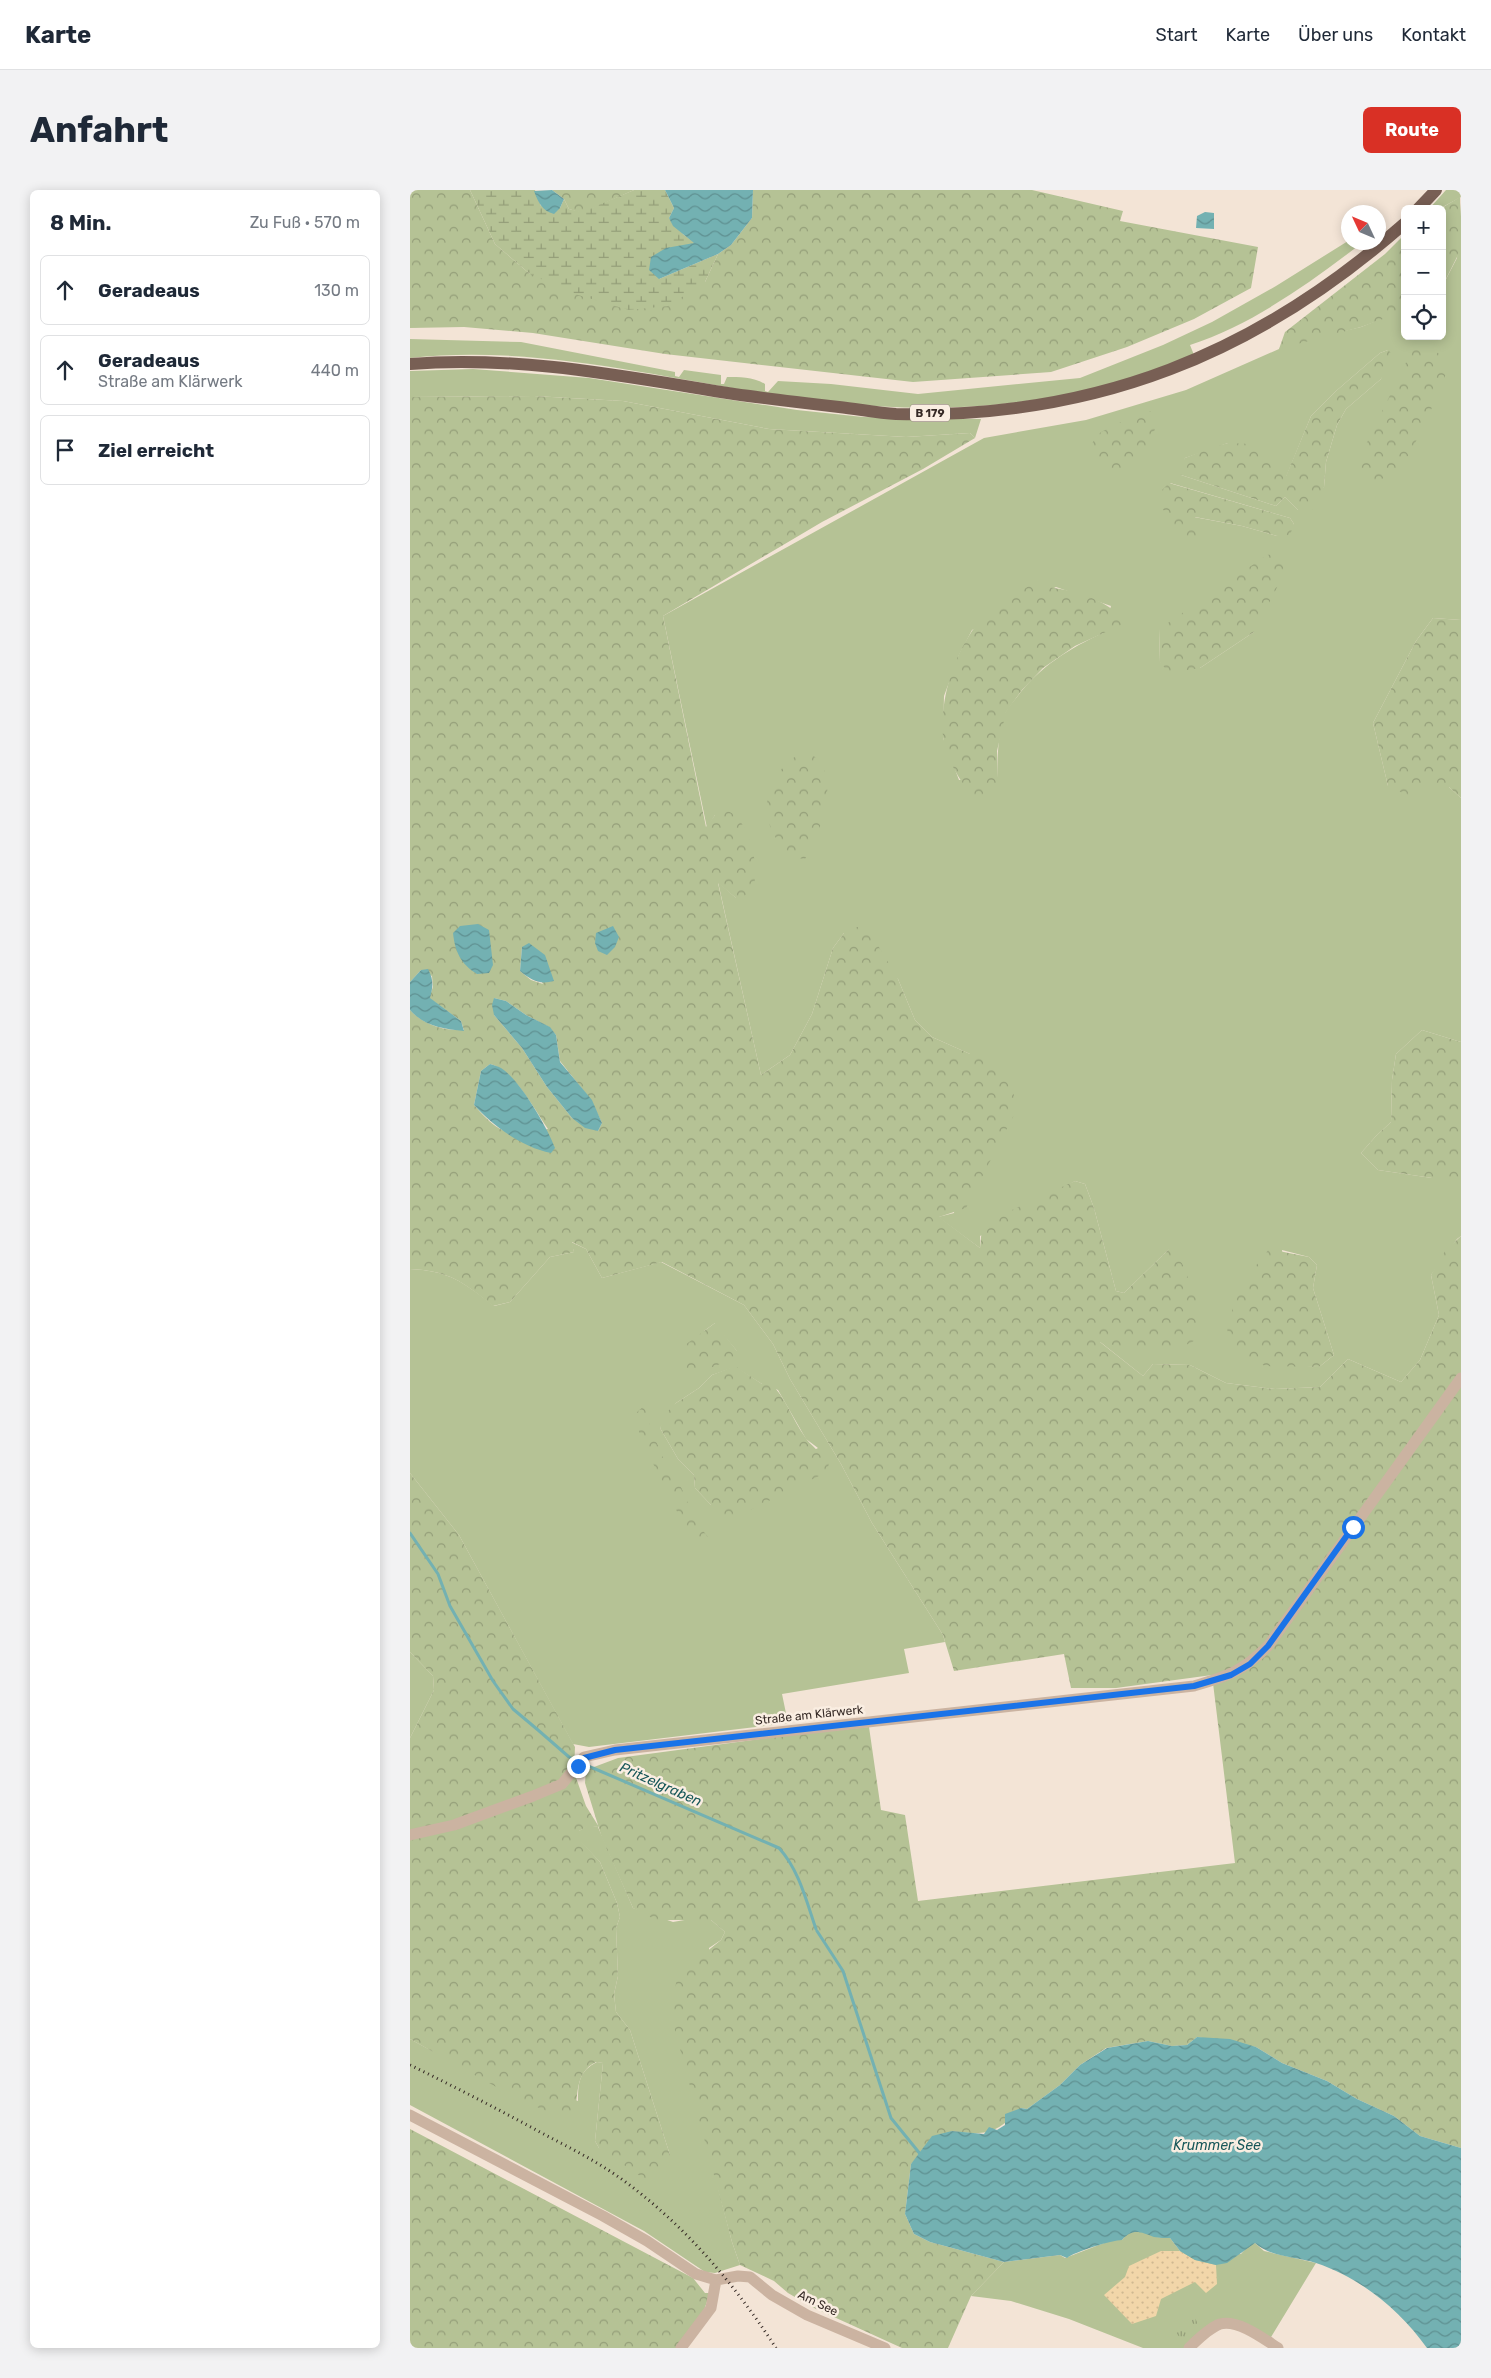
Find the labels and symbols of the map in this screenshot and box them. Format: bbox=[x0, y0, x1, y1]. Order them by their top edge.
north arrow bbox=[1341, 205, 1386, 250]
road number: B 179 bbox=[910, 404, 950, 422]
route start bbox=[1342, 1516, 1365, 1539]
street label: Straße am Klärwerk bbox=[754, 1702, 864, 1728]
route end bbox=[567, 1755, 590, 1778]
water label: Pritzelgraben bbox=[617, 1759, 704, 1810]
water label: Krummer See bbox=[1173, 2137, 1261, 2154]
street label: Am See bbox=[796, 2287, 840, 2319]

